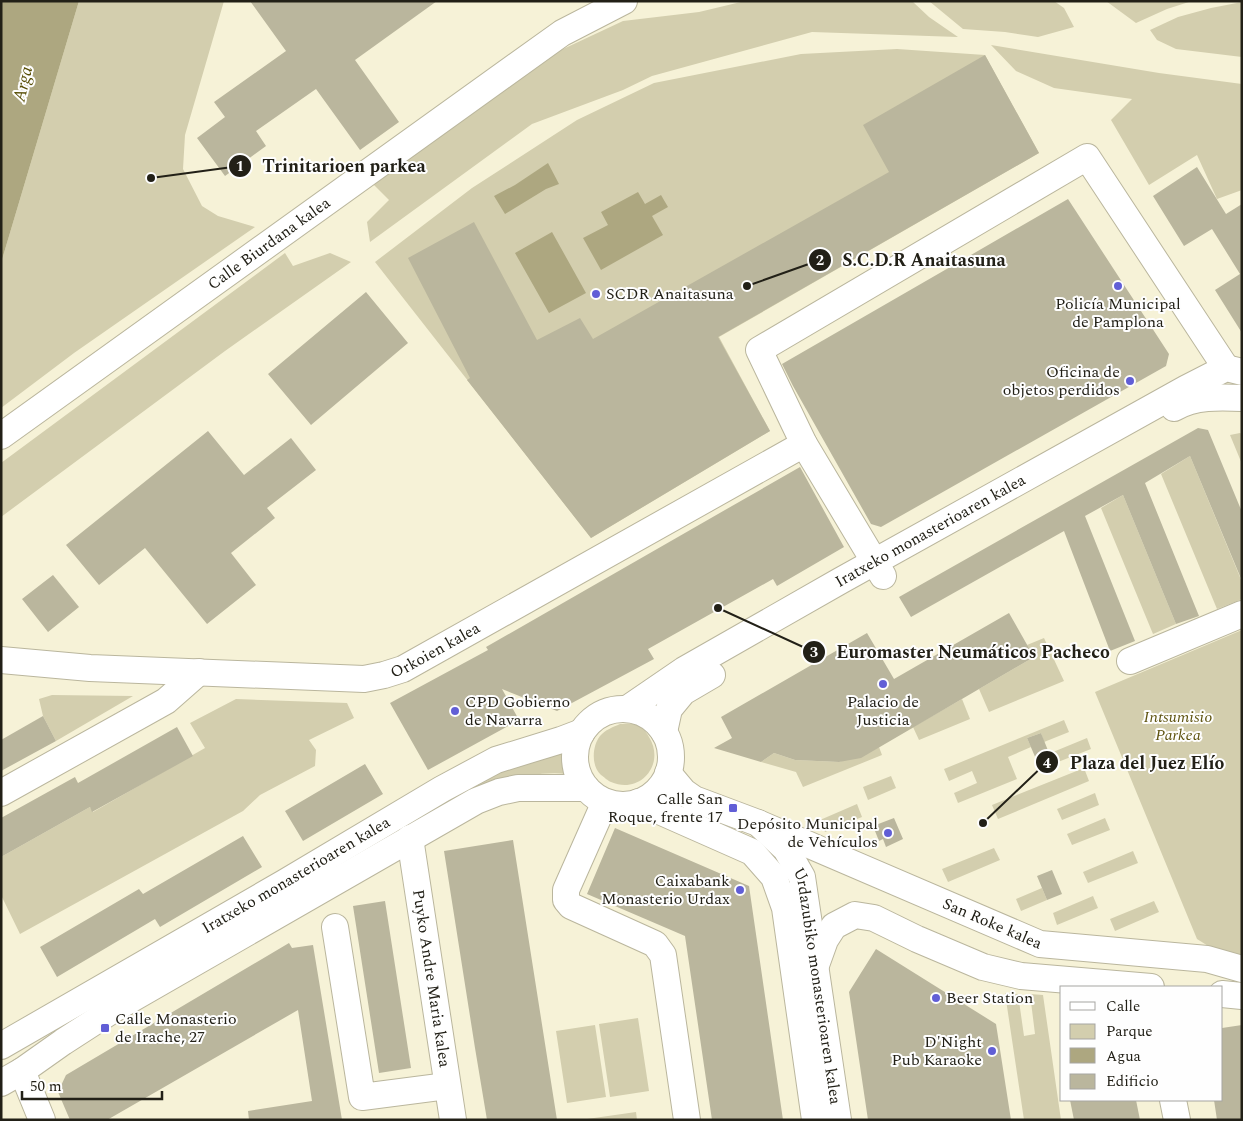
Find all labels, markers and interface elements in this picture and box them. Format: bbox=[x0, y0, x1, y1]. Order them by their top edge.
water label: Arga bbox=[6, 64, 40, 105]
callout: Trinitarioen parkea bbox=[227, 149, 436, 182]
text: Trinitarioen parkea bbox=[262, 153, 427, 180]
text: 1 bbox=[236, 155, 244, 178]
street label: Calle Biurdana kalea bbox=[203, 191, 336, 296]
callout: S.C.D.R Anaitasuna bbox=[807, 243, 1016, 276]
text: S.C.D.R Anaitasuna bbox=[842, 247, 1007, 274]
text: 2 bbox=[816, 249, 824, 272]
marker: Policía Municipal de Pamplona bbox=[1112, 280, 1124, 292]
place label: SCDR Anaitasuna bbox=[606, 282, 734, 306]
marker: SCDR Anaitasuna bbox=[590, 288, 602, 300]
place label: Policía Municipal de Pamplona bbox=[1055, 292, 1181, 334]
place label: Oficina de objetos perdidos bbox=[1003, 360, 1120, 402]
marker: Oficina de objetos perdidos bbox=[1124, 375, 1136, 387]
street label: Iratxeko monasterioaren kalea bbox=[830, 468, 1030, 593]
street label: Orkoien kalea bbox=[387, 616, 485, 684]
callout: Euromaster Neumáticos Pacheco bbox=[802, 635, 1120, 668]
text: Euromaster Neumáticos Pacheco bbox=[836, 639, 1110, 666]
text: 3 bbox=[810, 641, 818, 664]
marker: Palacio de Justicia bbox=[877, 678, 889, 690]
place label: CPD Gobierno de Navarra bbox=[465, 690, 570, 732]
place label: Palacio de Justicia bbox=[847, 690, 919, 732]
marker: CPD Gobierno de Navarra bbox=[449, 705, 461, 717]
park label: Intsumisio Parkea bbox=[1144, 705, 1212, 747]
callout: Plaza del Juez Elío bbox=[1034, 746, 1234, 779]
text: Plaza del Juez Elío bbox=[1070, 750, 1224, 777]
text: 4 bbox=[1043, 752, 1052, 775]
place label: Calle San Roque, frente 17 bbox=[608, 787, 723, 829]
marker: Calle San Roque, frente 17 bbox=[727, 802, 739, 814]
street label: Iratxeko monasterioaren kalea bbox=[197, 810, 395, 940]
place label: Depósito Municipal de Vehículos bbox=[737, 812, 878, 854]
marker: Depósito Municipal de Vehículos bbox=[882, 827, 894, 839]
street label: Urdazubiko monasterioaren kalea bbox=[787, 863, 848, 1106]
place label: Caixabank Monasterio Urdax bbox=[601, 869, 730, 911]
marker: Caixabank Monasterio Urdax bbox=[734, 884, 746, 896]
street label: Puyko Andre Maria kalea bbox=[406, 888, 457, 1069]
street label: San Roke kalea bbox=[939, 892, 1046, 956]
place label: Beer Station bbox=[946, 986, 1033, 1010]
legend bbox=[1060, 986, 1223, 1101]
marker: Beer Station bbox=[930, 992, 942, 1004]
text: Calle bbox=[1106, 995, 1140, 1018]
place label: Calle Monasterio de Irache, 27 bbox=[115, 1007, 237, 1049]
text: Parque bbox=[1106, 1020, 1153, 1043]
marker: Calle Monasterio de Irache, 27 bbox=[99, 1022, 111, 1034]
place label: D'Night Pub Karaoke bbox=[892, 1030, 982, 1072]
marker: D'Night Pub Karaoke bbox=[986, 1045, 998, 1057]
text: Agua bbox=[1106, 1045, 1142, 1068]
scale bar bbox=[22, 1068, 162, 1100]
text: Edificio bbox=[1106, 1070, 1159, 1093]
text: 50 m bbox=[30, 1075, 62, 1098]

